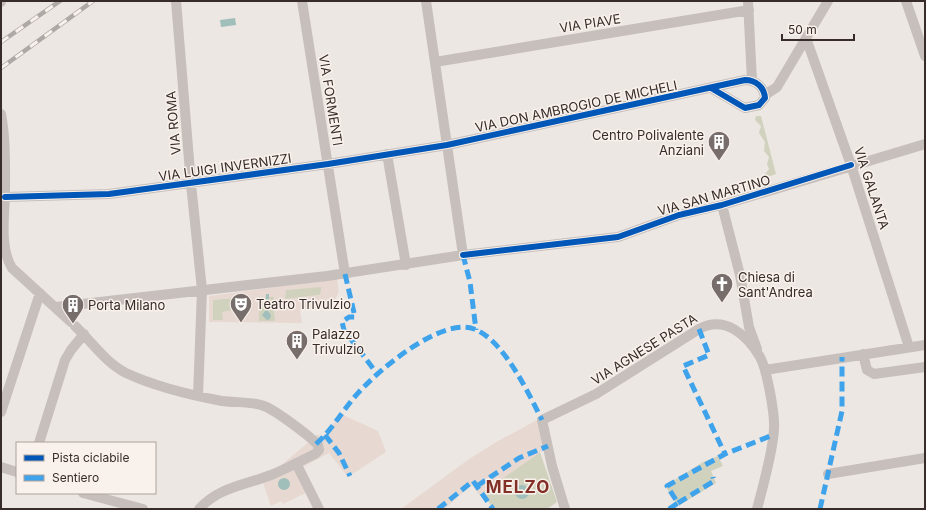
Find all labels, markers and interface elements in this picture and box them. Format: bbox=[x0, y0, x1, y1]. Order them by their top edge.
street label: VIA PIAVE bbox=[558, 10, 622, 36]
scale bar bbox=[782, 16, 854, 42]
text: 50 m bbox=[788, 22, 817, 37]
street label: VIA FORMENTI bbox=[316, 53, 346, 147]
street label: VIA DON AMBROGIO DE MICHELI bbox=[474, 77, 678, 135]
street label: VIA ROMA bbox=[162, 90, 184, 156]
place label: Centro Polivalente Anziani bbox=[592, 127, 704, 158]
building icon: Centro Polivalente Anziani bbox=[706, 129, 732, 162]
street label: VIA GALANTA bbox=[851, 145, 893, 231]
street label: VIA LUIGI INVERNIZZI bbox=[158, 150, 292, 184]
street label: VIA SAN MARTINO bbox=[656, 171, 772, 219]
place label: Chiesa di Sant'Andrea bbox=[738, 269, 813, 300]
church icon: Chiesa di Sant'Andrea bbox=[709, 271, 735, 304]
theatre icon: Teatro Trivulzio bbox=[228, 291, 254, 324]
building icon: Porta Milano bbox=[60, 292, 86, 325]
place label: Teatro Trivulzio bbox=[256, 296, 351, 312]
place label: Porta Milano bbox=[88, 297, 165, 313]
street label: VIA AGNESE PASTA bbox=[588, 310, 700, 388]
place label: Palazzo Trivulzio bbox=[312, 326, 364, 357]
building icon: Palazzo Trivulzio bbox=[284, 328, 310, 361]
legend bbox=[16, 442, 156, 494]
text: Pista ciclabile bbox=[52, 450, 129, 465]
text: Sentiero bbox=[52, 470, 99, 485]
district label: MELZO bbox=[486, 477, 550, 497]

